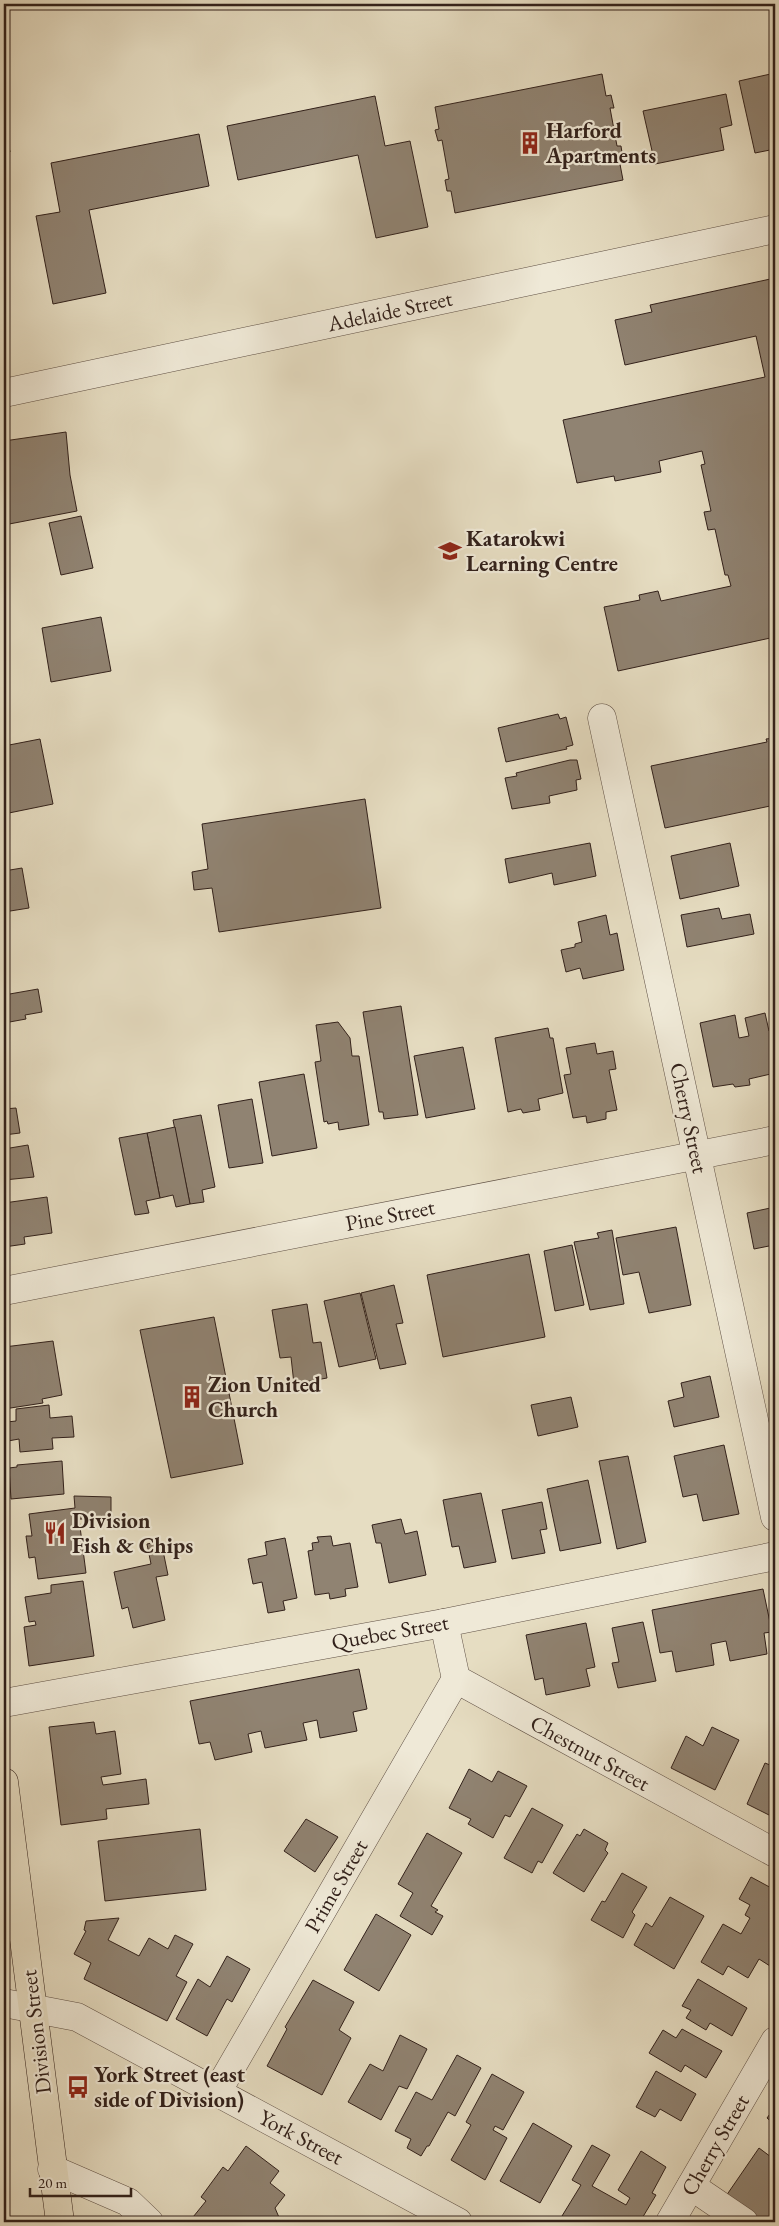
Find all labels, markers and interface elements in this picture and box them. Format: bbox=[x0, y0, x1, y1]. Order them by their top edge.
place label: Harford Apartments bbox=[545, 116, 656, 170]
building icon: Harford Apartments bbox=[517, 130, 543, 156]
street label: Adelaide Street bbox=[324, 284, 455, 339]
place label: Katarokwi Learning Centre bbox=[466, 524, 618, 578]
school or university icon: Katarokwi Learning Centre bbox=[437, 538, 463, 564]
street label: Cherry Street bbox=[663, 1060, 715, 1176]
street label: Pine Street bbox=[343, 1192, 437, 1238]
place label: Zion United Church bbox=[208, 1370, 321, 1424]
building icon: Zion United Church bbox=[179, 1384, 205, 1410]
place label: Division Fish & Chips bbox=[72, 1506, 193, 1560]
restaurant icon: Division Fish & Chips bbox=[42, 1520, 68, 1546]
street label: Quebec Street bbox=[329, 1607, 451, 1657]
street label: Chestnut Street bbox=[525, 1708, 655, 1798]
street label: Prime Street bbox=[298, 1834, 374, 1938]
street label: Division Street bbox=[14, 1968, 58, 2096]
place label: York Street (east side of Division) bbox=[94, 2060, 246, 2114]
bus stop icon: York Street (east side of Division) bbox=[65, 2074, 91, 2100]
street label: Cherry Street bbox=[674, 2089, 756, 2201]
street label: York Street bbox=[254, 2103, 348, 2171]
scale bar bbox=[30, 2166, 131, 2198]
text: 20 m bbox=[38, 2173, 67, 2192]

